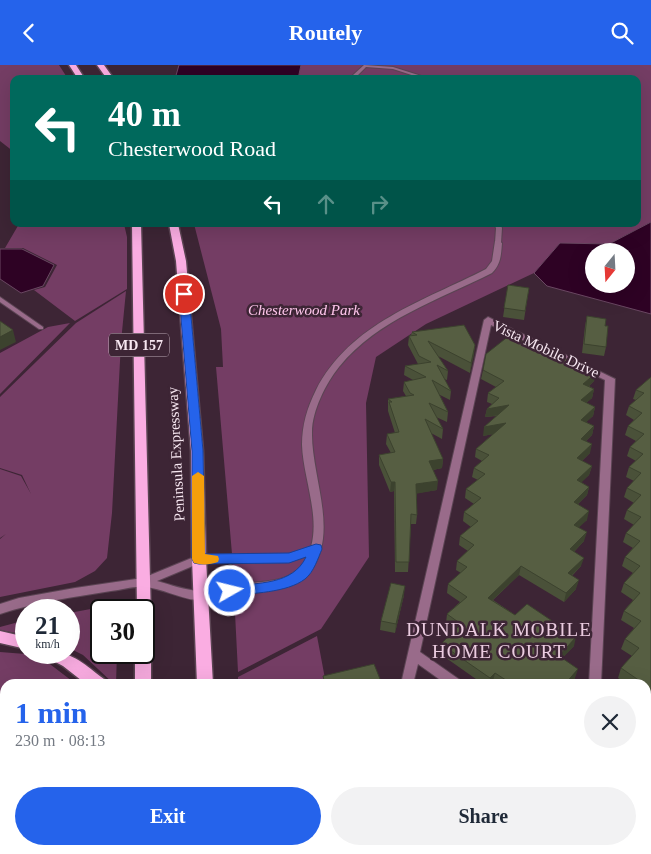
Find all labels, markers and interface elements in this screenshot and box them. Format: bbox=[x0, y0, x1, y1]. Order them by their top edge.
icon: back bbox=[15, 19, 43, 47]
icon: search bbox=[608, 19, 636, 47]
text: Routely bbox=[289, 20, 362, 45]
icon: left bbox=[25, 95, 90, 160]
text: 40 m bbox=[108, 95, 181, 134]
text: Chesterwood Road bbox=[108, 136, 276, 161]
icon: left bbox=[259, 190, 287, 218]
icon: ahead bbox=[312, 190, 340, 218]
icon: right bbox=[365, 190, 393, 218]
north arrow bbox=[585, 243, 635, 293]
map controls bbox=[585, 243, 635, 293]
pin bbox=[163, 273, 205, 315]
icon: arrive bbox=[170, 280, 198, 308]
park label: Chesterwood Park bbox=[248, 302, 360, 318]
street label: Vista Mobile Drive bbox=[490, 317, 602, 381]
road number: MD 157 bbox=[109, 333, 169, 357]
street label: Peninsula Expressway bbox=[164, 386, 188, 522]
position arrow bbox=[203, 564, 255, 616]
speed limit sign: 30 bbox=[90, 599, 155, 664]
text: 21 bbox=[35, 612, 60, 639]
district label: DUNDALK MOBILE HOME COURT bbox=[406, 619, 592, 662]
text: km/h bbox=[35, 637, 60, 651]
text: 1 min bbox=[15, 696, 88, 729]
button: close bbox=[584, 696, 636, 748]
text: 230 m · 08:13 bbox=[15, 732, 105, 749]
button: Exit bbox=[15, 787, 321, 845]
button: Share bbox=[331, 787, 636, 845]

